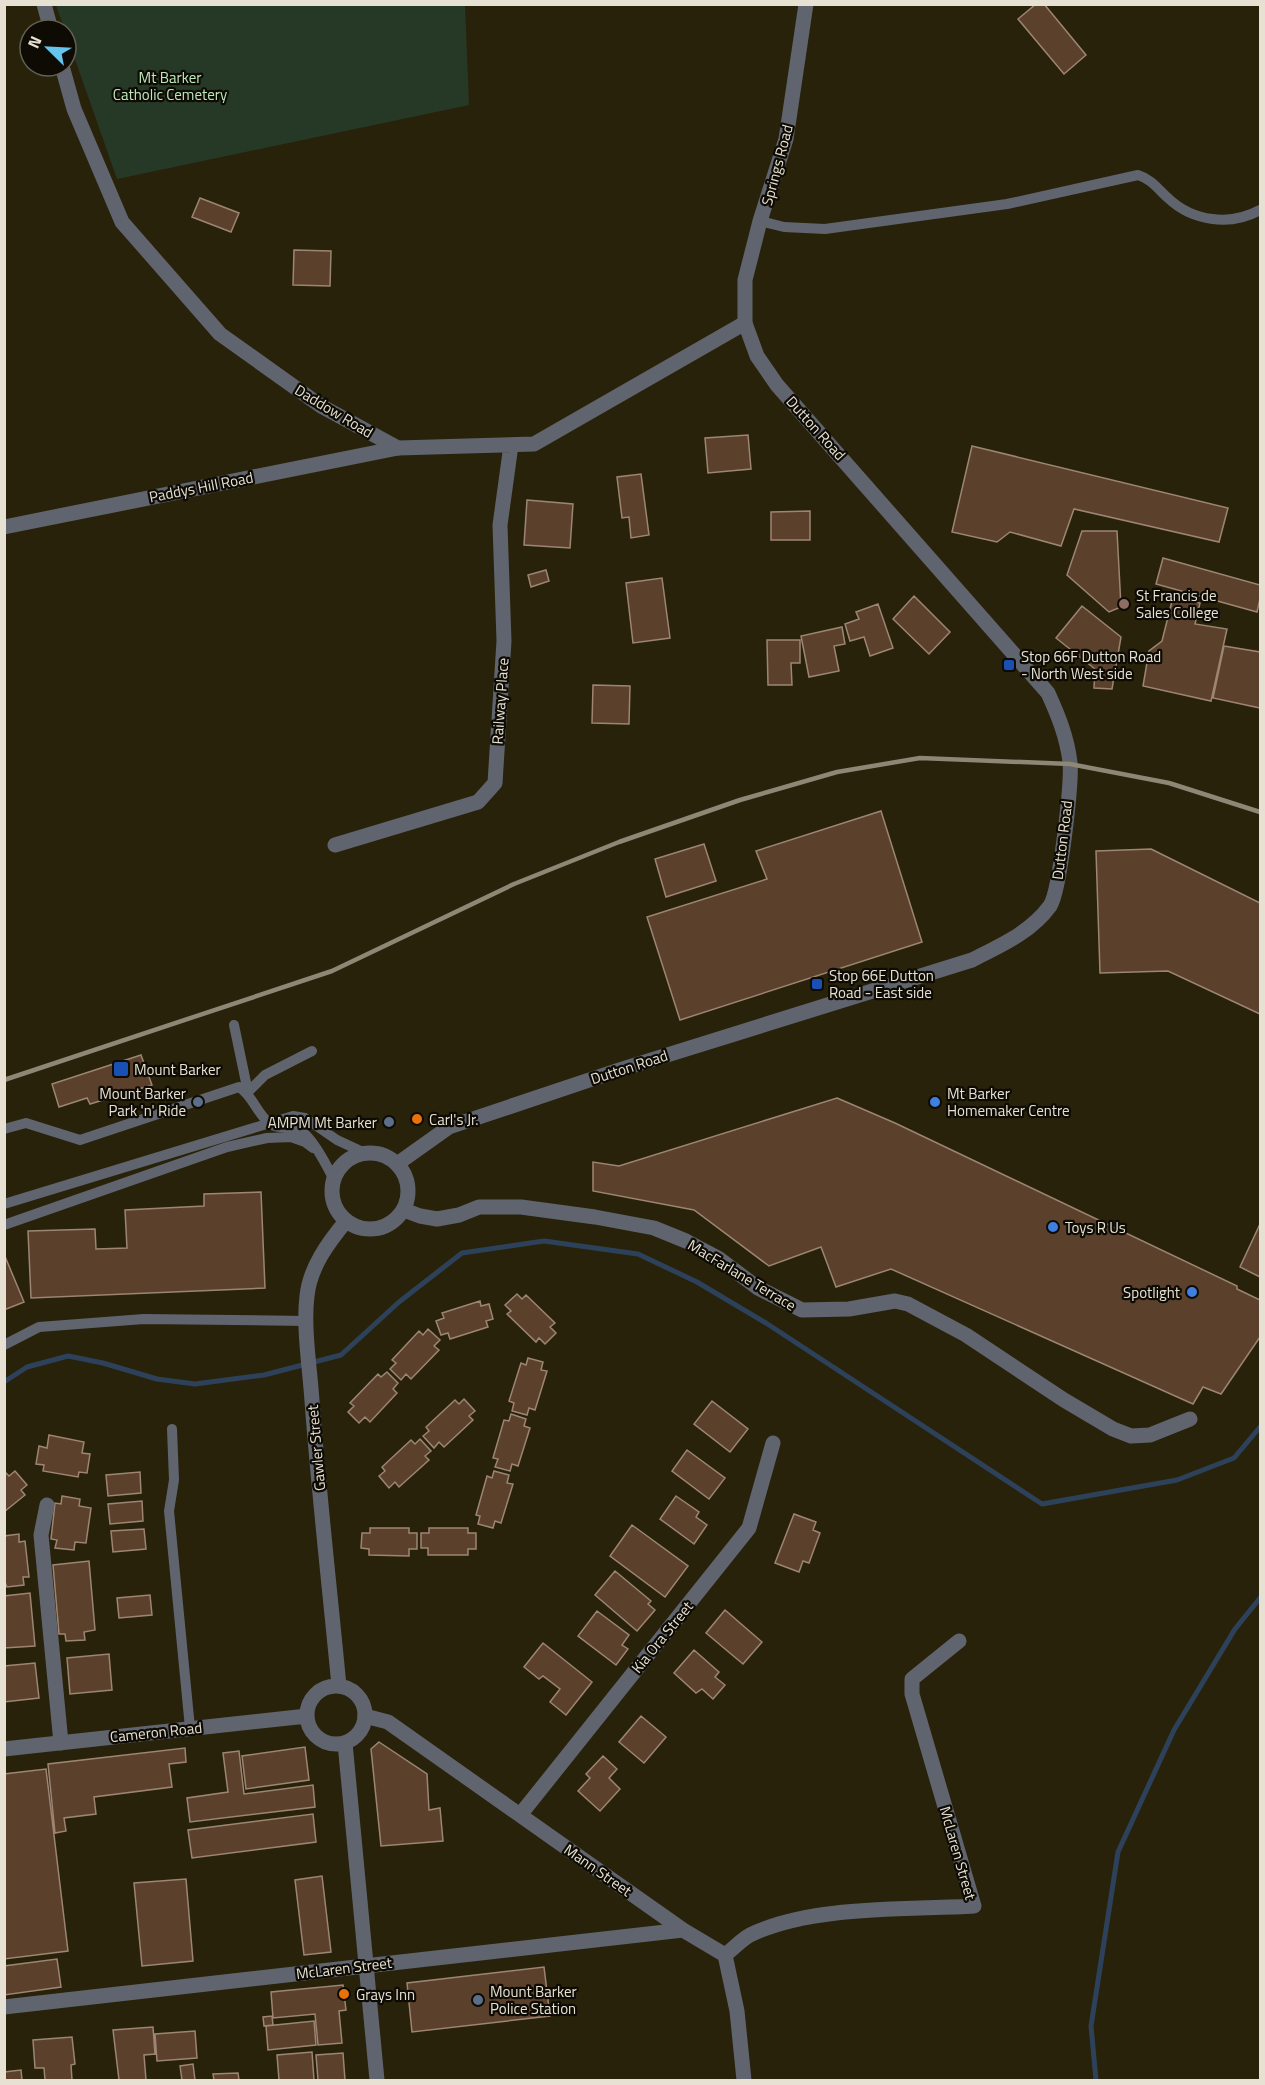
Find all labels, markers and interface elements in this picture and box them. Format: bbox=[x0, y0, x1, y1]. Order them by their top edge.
north arrow bbox=[18, 18, 78, 78]
text: N bbox=[21, 32, 48, 52]
park label: Mt Barker Catholic Cemetery bbox=[113, 66, 227, 106]
street label: Springs Road bbox=[755, 122, 799, 208]
street label: Daddow Road bbox=[290, 378, 378, 444]
street label: Dutton Road bbox=[781, 391, 851, 465]
street label: Paddys Hill Road bbox=[147, 466, 255, 508]
place label: St Francis de Sales College bbox=[1136, 584, 1219, 624]
marker: St Francis de Sales College bbox=[1117, 597, 1131, 611]
place label: Stop 66F Dutton Road - North West side bbox=[1021, 645, 1161, 685]
street label: Railway Place bbox=[486, 657, 514, 745]
marker: Stop 66F Dutton Road - North West side bbox=[1002, 658, 1016, 672]
street label: Dutton Road bbox=[1046, 799, 1078, 881]
place label: Stop 66E Dutton Road - East side bbox=[829, 964, 934, 1004]
marker: Stop 66E Dutton Road - East side bbox=[810, 977, 824, 991]
street label: Dutton Road bbox=[587, 1044, 671, 1090]
place label: Mount Barker bbox=[134, 1058, 221, 1081]
marker: Mount Barker bbox=[112, 1060, 130, 1078]
place label: Mount Barker Park 'n' Ride bbox=[99, 1082, 186, 1122]
place label: Mt Barker Homemaker Centre bbox=[947, 1082, 1070, 1122]
marker: Mount Barker Park 'n' Ride bbox=[191, 1095, 205, 1109]
marker: Mt Barker Homemaker Centre bbox=[928, 1095, 942, 1109]
place label: Carl's Jr. bbox=[429, 1108, 479, 1131]
place label: AMPM Mt Barker bbox=[268, 1111, 377, 1134]
marker: Carl's Jr. bbox=[410, 1112, 424, 1126]
marker: AMPM Mt Barker bbox=[382, 1115, 396, 1129]
place label: Toys R Us bbox=[1065, 1216, 1126, 1239]
marker: Toys R Us bbox=[1046, 1220, 1060, 1234]
street label: MacFarlane Terrace bbox=[683, 1234, 801, 1316]
place label: Spotlight bbox=[1123, 1281, 1181, 1304]
marker: Spotlight bbox=[1185, 1285, 1199, 1299]
street label: Gawler Street bbox=[301, 1403, 331, 1492]
street label: Kia Ora Street bbox=[626, 1595, 699, 1678]
street label: Cameron Road bbox=[109, 1716, 203, 1748]
street label: McLaren Street bbox=[934, 1803, 983, 1903]
street label: Mann Street bbox=[559, 1838, 637, 1902]
street label: McLaren Street bbox=[295, 1951, 394, 1985]
place label: Mount Barker Police Station bbox=[490, 1980, 577, 2020]
place label: Grays Inn bbox=[356, 1983, 415, 2006]
marker: Grays Inn bbox=[337, 1987, 351, 2001]
marker: Mount Barker Police Station bbox=[471, 1993, 485, 2007]

